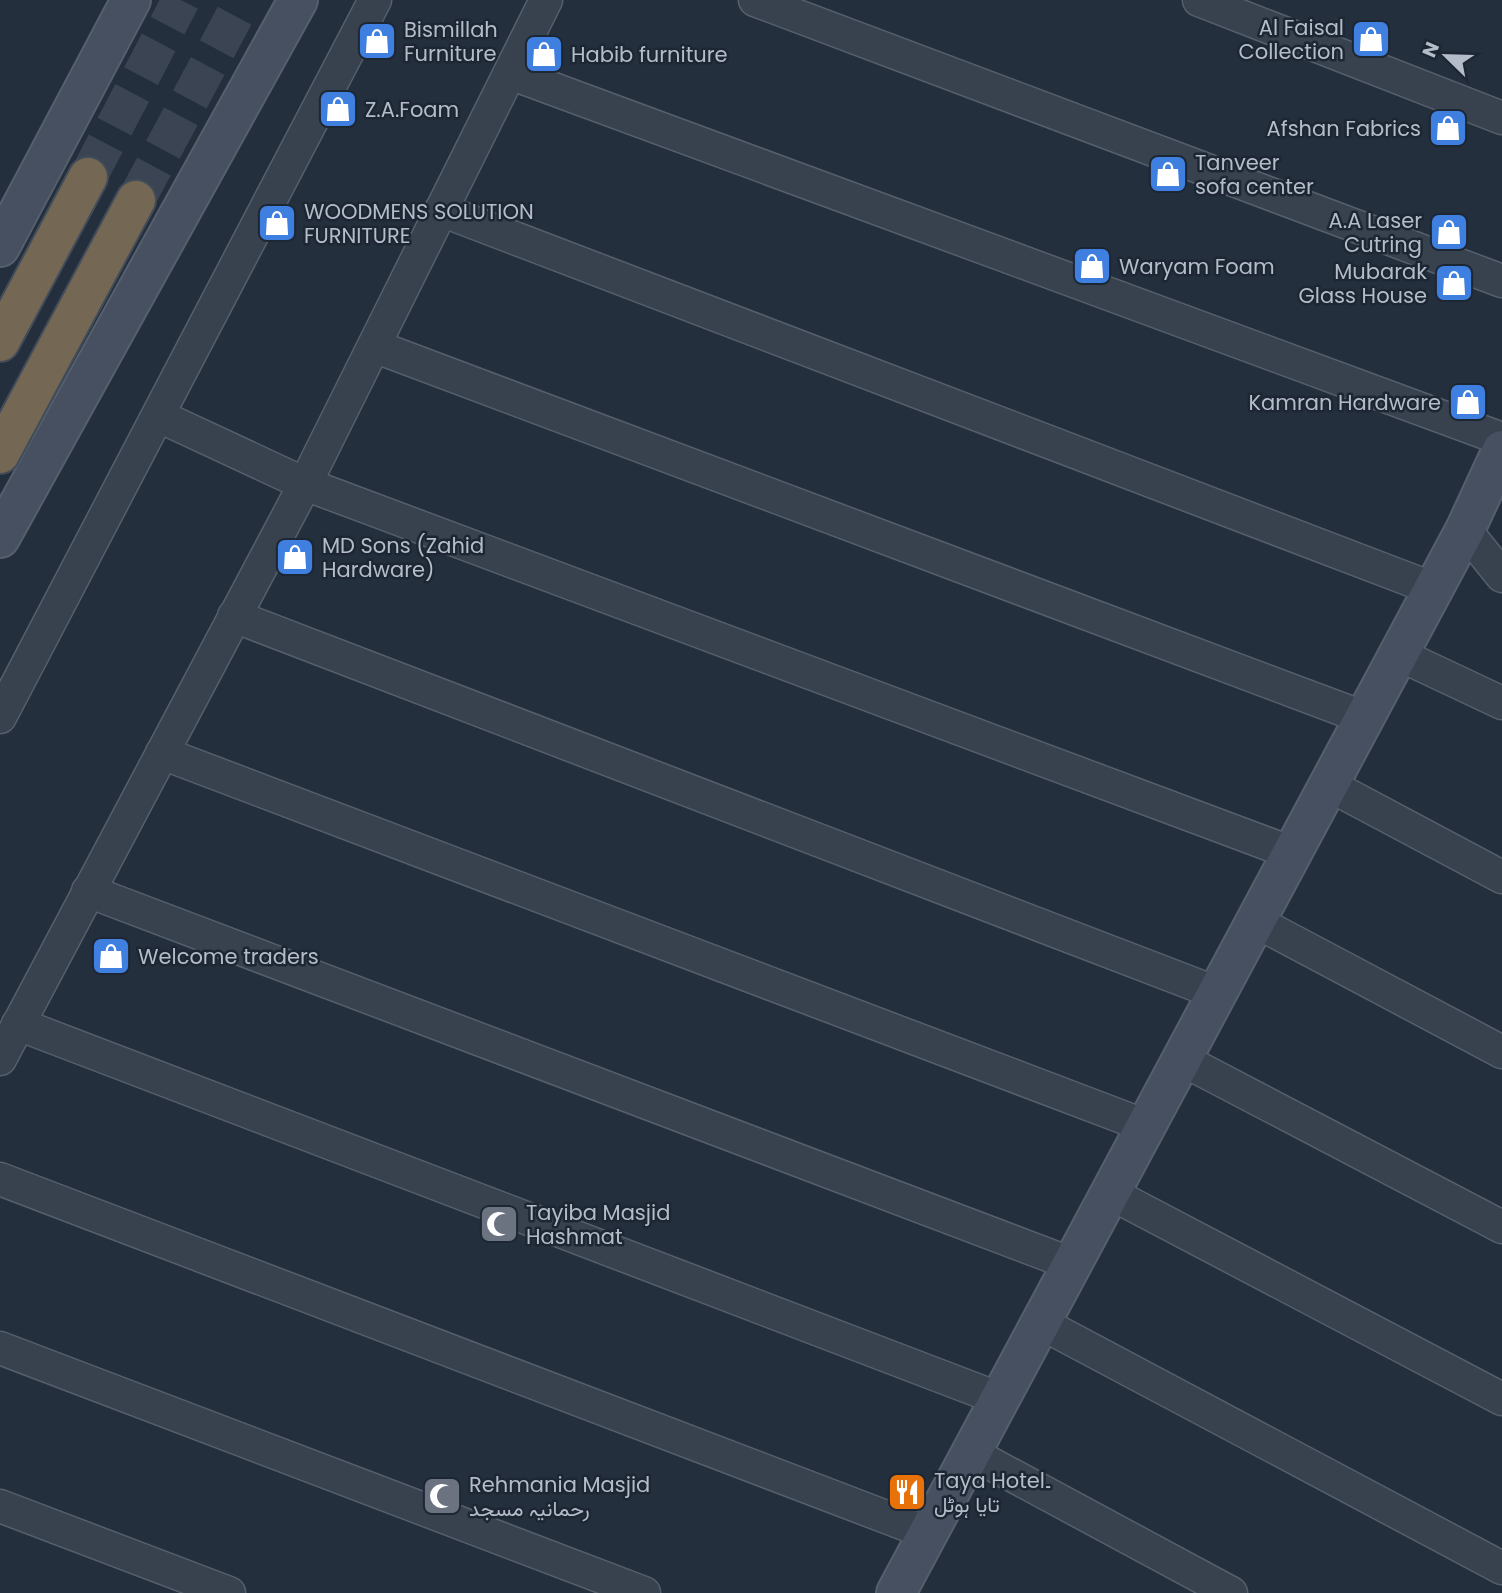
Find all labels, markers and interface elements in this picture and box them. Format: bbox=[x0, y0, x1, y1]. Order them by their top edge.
place label: Al Faisal Collection bbox=[1239, 13, 1344, 66]
place label: Bismillah Furniture bbox=[404, 15, 498, 68]
shop icon: Al Faisal Collection bbox=[1350, 18, 1392, 60]
shop icon: Bismillah Furniture bbox=[356, 20, 398, 62]
north arrow bbox=[1411, 21, 1481, 91]
shop icon: Habib furniture bbox=[523, 33, 565, 75]
text: N bbox=[1416, 38, 1446, 61]
place label: Habib furniture bbox=[571, 40, 728, 69]
shop icon: Z.A.Foam bbox=[317, 88, 359, 130]
place label: Z.A.Foam bbox=[365, 95, 459, 124]
shop icon: Afshan Fabrics bbox=[1427, 107, 1469, 149]
place label: Afshan Fabrics bbox=[1267, 114, 1421, 143]
place label: Tanveer sofa center bbox=[1195, 148, 1314, 201]
shop icon: Tanveer sofa center bbox=[1147, 153, 1189, 195]
place label: WOODMENS SOLUTION FURNITURE bbox=[304, 197, 534, 250]
shop icon: WOODMENS SOLUTION FURNITURE bbox=[256, 202, 298, 244]
place label: A.A Laser Cutring bbox=[1329, 206, 1422, 259]
shop icon: A.A Laser Cutring bbox=[1428, 211, 1470, 253]
shop icon: Waryam Foam bbox=[1071, 245, 1113, 287]
place label: Waryam Foam bbox=[1119, 252, 1275, 281]
place label: Mubarak Glass House bbox=[1298, 257, 1427, 310]
shop icon: Mubarak Glass House bbox=[1433, 262, 1475, 304]
shop icon: Kamran Hardware bbox=[1447, 381, 1489, 423]
place label: Kamran Hardware bbox=[1248, 388, 1441, 417]
place label: MD Sons (Zahid Hardware) bbox=[322, 531, 484, 584]
shop icon: MD Sons (Zahid Hardware) bbox=[274, 536, 316, 578]
shop icon: Welcome traders bbox=[90, 935, 132, 977]
place label: Welcome traders bbox=[138, 942, 319, 971]
place label: Tayiba Masjid Hashmat bbox=[526, 1198, 670, 1251]
mosque icon: Tayiba Masjid Hashmat bbox=[478, 1203, 520, 1245]
place label: Taya Hotel۔ تایا ہوٹل bbox=[934, 1466, 1051, 1519]
place label: Rehmania Masjid رحمانیہ مسجد bbox=[469, 1470, 650, 1523]
restaurant icon: Taya Hotel۔ تایا ہوٹل bbox=[886, 1471, 928, 1513]
mosque icon: Rehmania Masjid رحمانیہ مسجد bbox=[421, 1475, 463, 1517]

